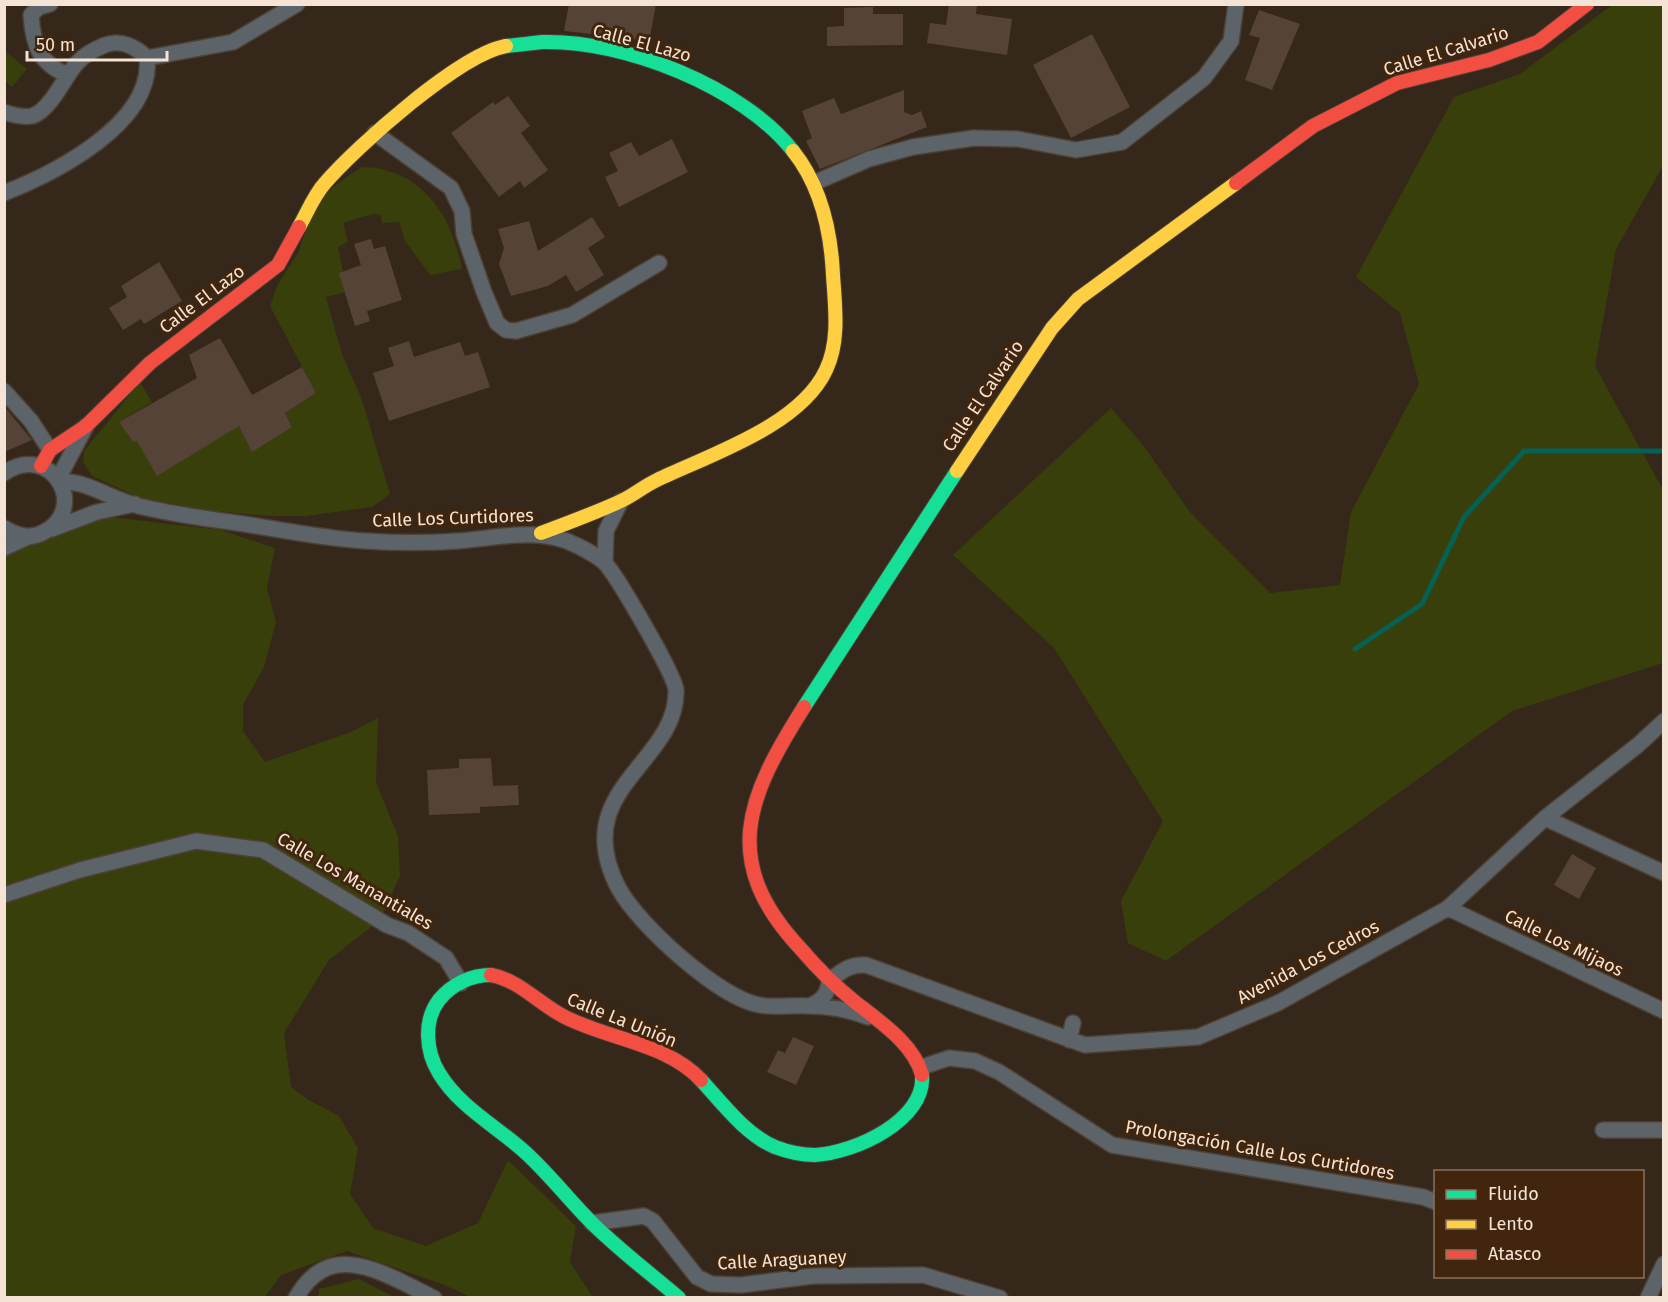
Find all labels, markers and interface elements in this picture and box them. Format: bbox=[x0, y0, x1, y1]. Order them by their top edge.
street label: Calle El Lazo bbox=[590, 19, 694, 67]
street label: Calle El Calvario bbox=[1381, 22, 1511, 80]
scale bar bbox=[27, 24, 166, 62]
text: 50 m bbox=[36, 34, 75, 56]
street label: Calle El Lazo bbox=[155, 260, 249, 338]
street label: Calle El Calvario bbox=[938, 336, 1028, 456]
street label: Calle Los Curtidores bbox=[372, 504, 534, 532]
street label: Calle Los Manantiales bbox=[273, 827, 437, 935]
street label: Calle Los Mijaos bbox=[1501, 905, 1627, 981]
street label: Avenida Los Cedros bbox=[1233, 915, 1383, 1009]
street label: Calle La Unión bbox=[564, 988, 680, 1052]
street label: Prolongación Calle Los Curtidores bbox=[1124, 1115, 1396, 1185]
legend bbox=[1434, 1170, 1644, 1278]
text: Fluido bbox=[1488, 1183, 1539, 1205]
text: Lento bbox=[1488, 1213, 1534, 1235]
text: Atasco bbox=[1488, 1243, 1541, 1265]
street label: Calle Araguaney bbox=[717, 1246, 847, 1274]

